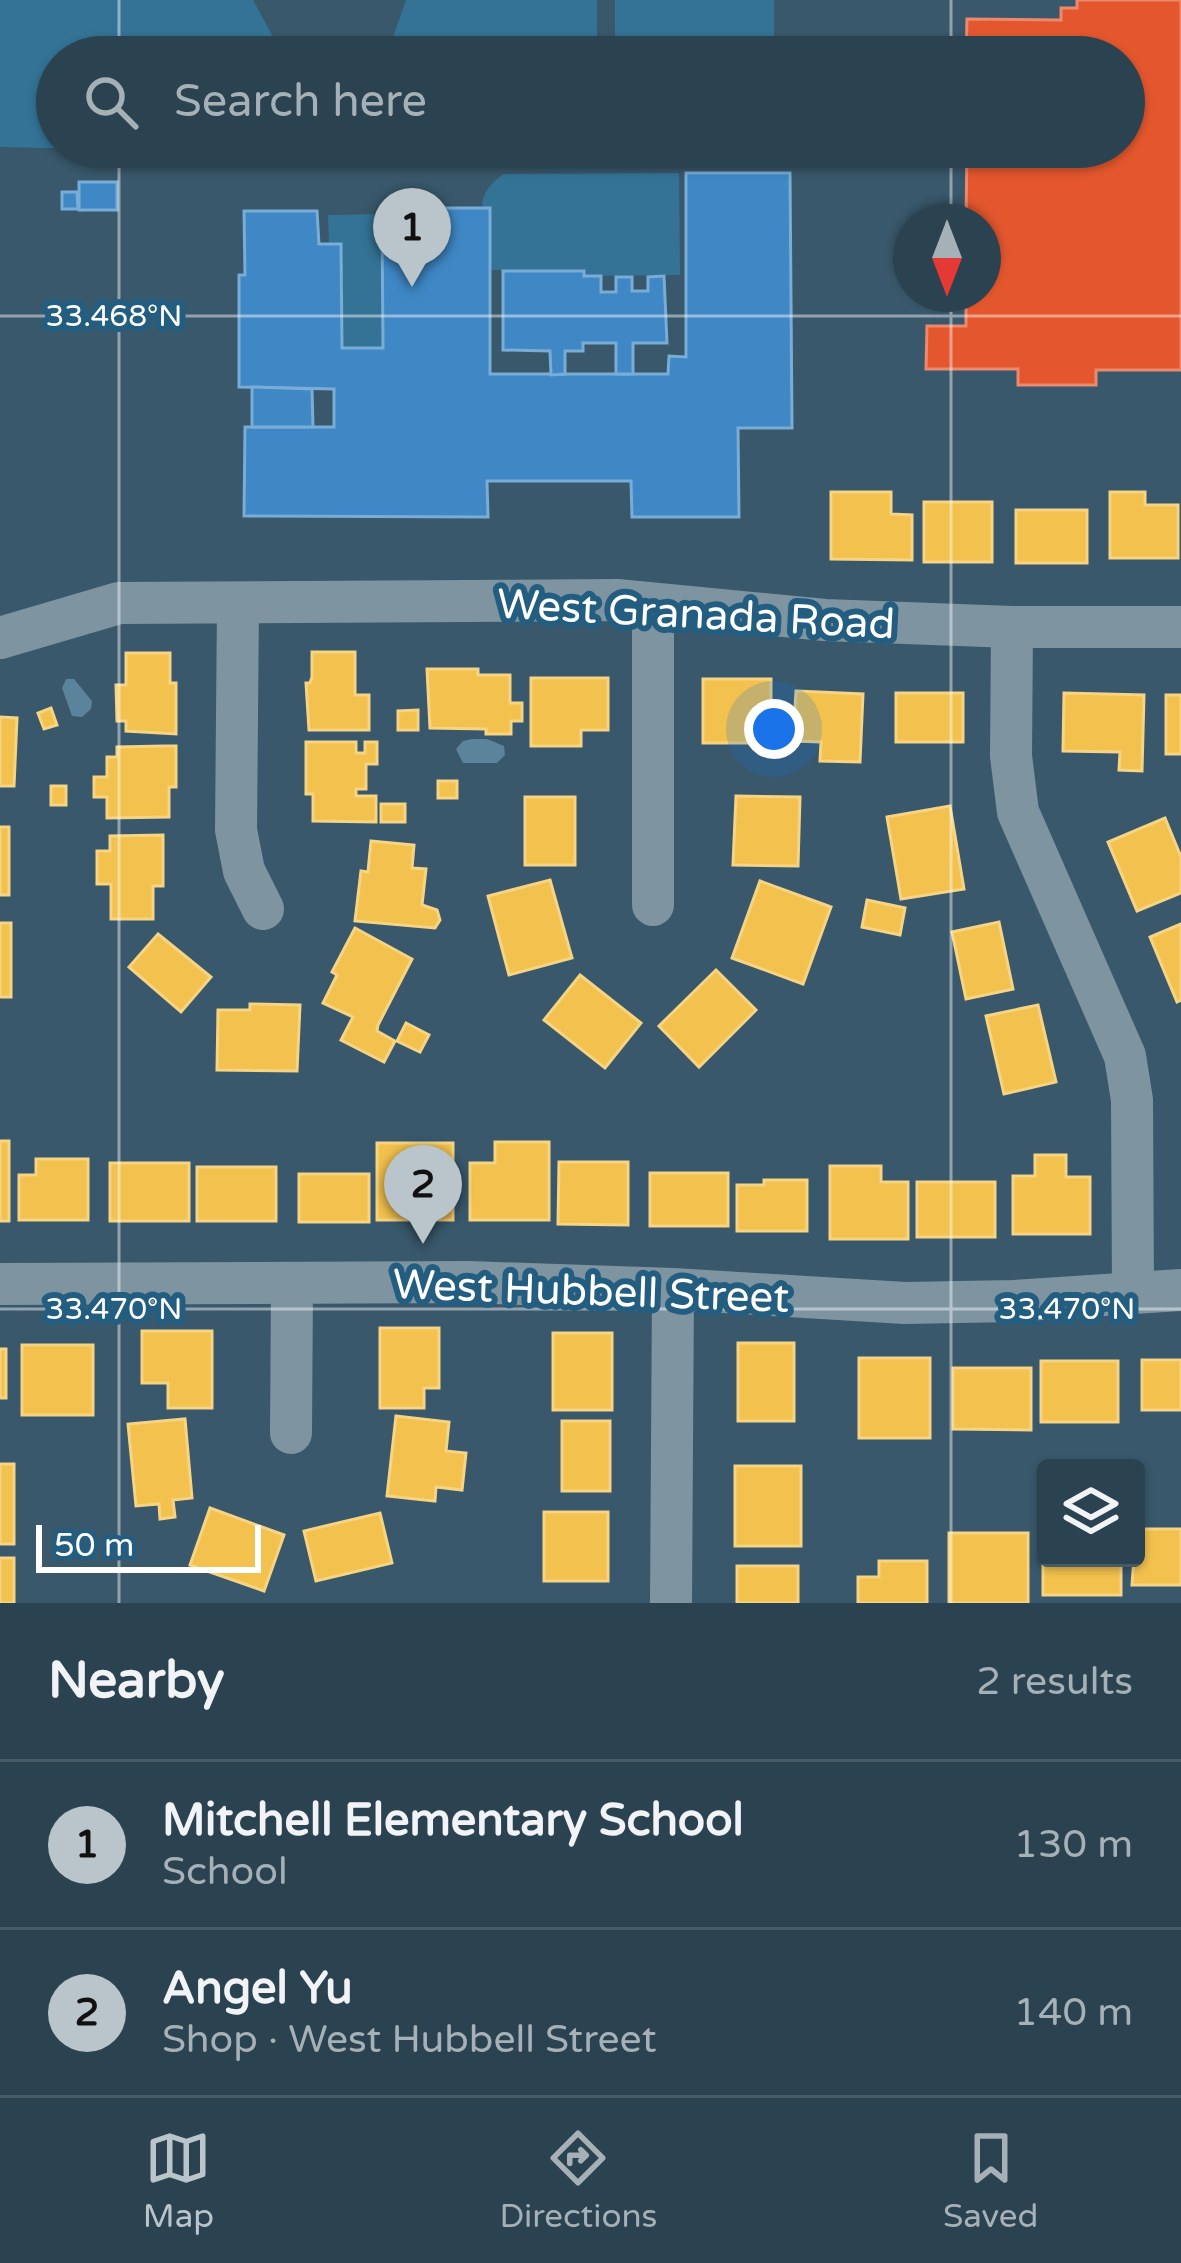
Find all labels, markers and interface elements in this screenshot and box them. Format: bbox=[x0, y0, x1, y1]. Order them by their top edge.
search box bbox=[36, 36, 1145, 168]
icon: search bbox=[78, 69, 144, 135]
text: Search here bbox=[174, 75, 427, 129]
pin: 1 bbox=[373, 188, 451, 287]
north arrow bbox=[893, 204, 1001, 312]
text: 33.468°N bbox=[46, 298, 182, 335]
street label: West Granada Road bbox=[496, 579, 896, 650]
your location bbox=[744, 699, 804, 759]
pin: 2 bbox=[384, 1145, 462, 1244]
street label: West Hubbell Street bbox=[392, 1259, 790, 1324]
text: 33.470°N bbox=[46, 1291, 182, 1328]
text: 33.470°N bbox=[999, 1291, 1135, 1328]
map controls bbox=[1037, 1459, 1145, 1567]
button: layers bbox=[1037, 1459, 1145, 1567]
scale bar bbox=[36, 1519, 261, 1572]
text: 50 m bbox=[54, 1526, 134, 1565]
text: Nearby bbox=[48, 1650, 225, 1712]
text: 2 results bbox=[976, 1658, 1133, 1705]
text: Mitchell Elementary School bbox=[162, 1794, 744, 1848]
text: 1 bbox=[75, 1821, 99, 1868]
text: 130 m bbox=[1014, 1821, 1133, 1868]
text: School bbox=[162, 1848, 288, 1895]
text: Angel Yu bbox=[162, 1962, 353, 2016]
text: 2 bbox=[75, 1989, 99, 2036]
text: 140 m bbox=[1014, 1989, 1133, 2036]
text: Shop · West Hubbell Street bbox=[162, 2016, 657, 2063]
tab: Map bbox=[143, 2125, 214, 2236]
tab: Directions bbox=[500, 2125, 657, 2236]
tab: Saved bbox=[943, 2125, 1038, 2236]

